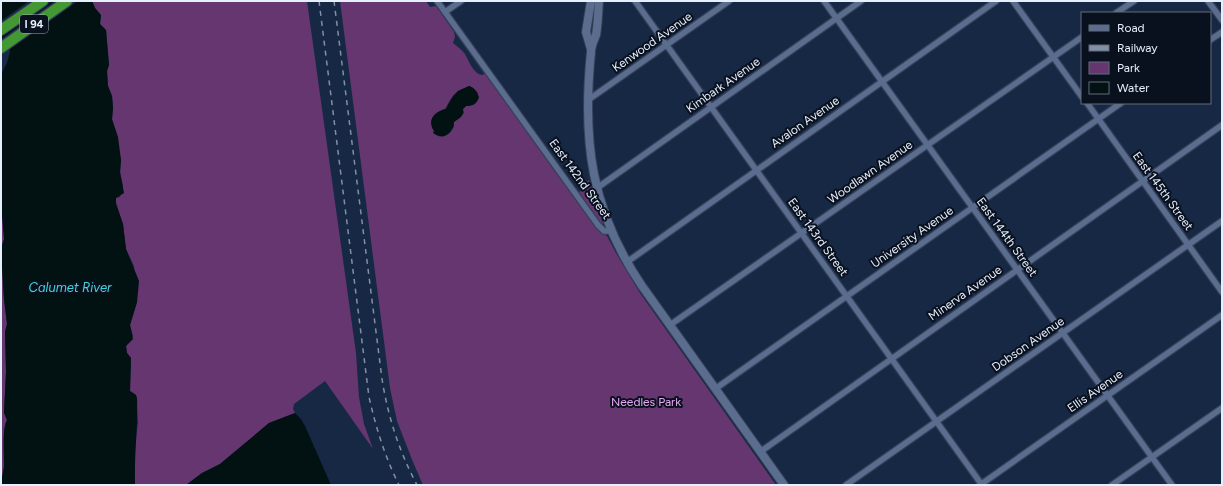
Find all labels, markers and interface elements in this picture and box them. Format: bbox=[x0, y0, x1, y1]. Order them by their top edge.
street label: Kenwood Avenue bbox=[609, 9, 695, 75]
legend bbox=[1081, 12, 1211, 104]
road number: I 94 bbox=[20, 15, 48, 33]
text: Road bbox=[1117, 21, 1145, 35]
text: Railway bbox=[1117, 41, 1158, 55]
street label: Kimbark Avenue bbox=[683, 54, 763, 116]
text: Park bbox=[1117, 61, 1140, 75]
text: Water bbox=[1117, 81, 1149, 95]
street label: Avalon Avenue bbox=[768, 93, 842, 151]
street label: East 142nd Street bbox=[546, 136, 614, 222]
street label: Woodlawn Avenue bbox=[825, 137, 915, 207]
street label: East 145th Street bbox=[1130, 149, 1196, 233]
street label: East 143rd Street bbox=[785, 195, 851, 279]
street label: East 144th Street bbox=[974, 195, 1041, 279]
street label: University Avenue bbox=[868, 203, 956, 271]
street label: Minerva Avenue bbox=[926, 262, 1005, 323]
water label: Calumet River bbox=[29, 280, 112, 295]
street label: Dobson Avenue bbox=[989, 314, 1067, 374]
street label: Ellis Avenue bbox=[1065, 367, 1126, 415]
park label: Needles Park bbox=[611, 395, 681, 409]

